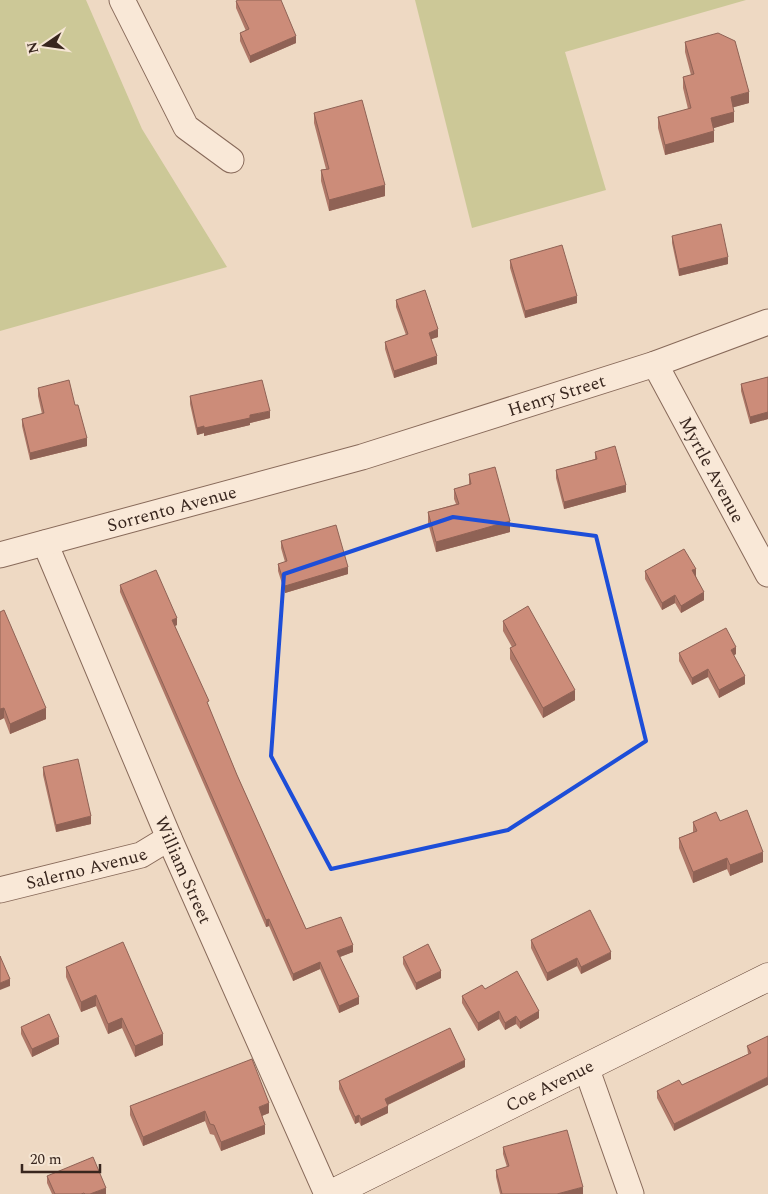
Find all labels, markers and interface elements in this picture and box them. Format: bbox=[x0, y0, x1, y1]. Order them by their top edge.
north arrow bbox=[20, 20, 70, 70]
text: N bbox=[21, 40, 44, 56]
street label: Henry Street bbox=[504, 367, 609, 423]
street label: Myrtle Avenue bbox=[672, 412, 752, 528]
street label: Sorrento Avenue bbox=[104, 478, 240, 539]
street label: William Street bbox=[148, 812, 219, 928]
street label: Salerno Avenue bbox=[23, 840, 153, 897]
street label: Coe Avenue bbox=[501, 1052, 598, 1119]
scale bar bbox=[22, 1142, 100, 1174]
text: 20 m bbox=[30, 1148, 62, 1171]

